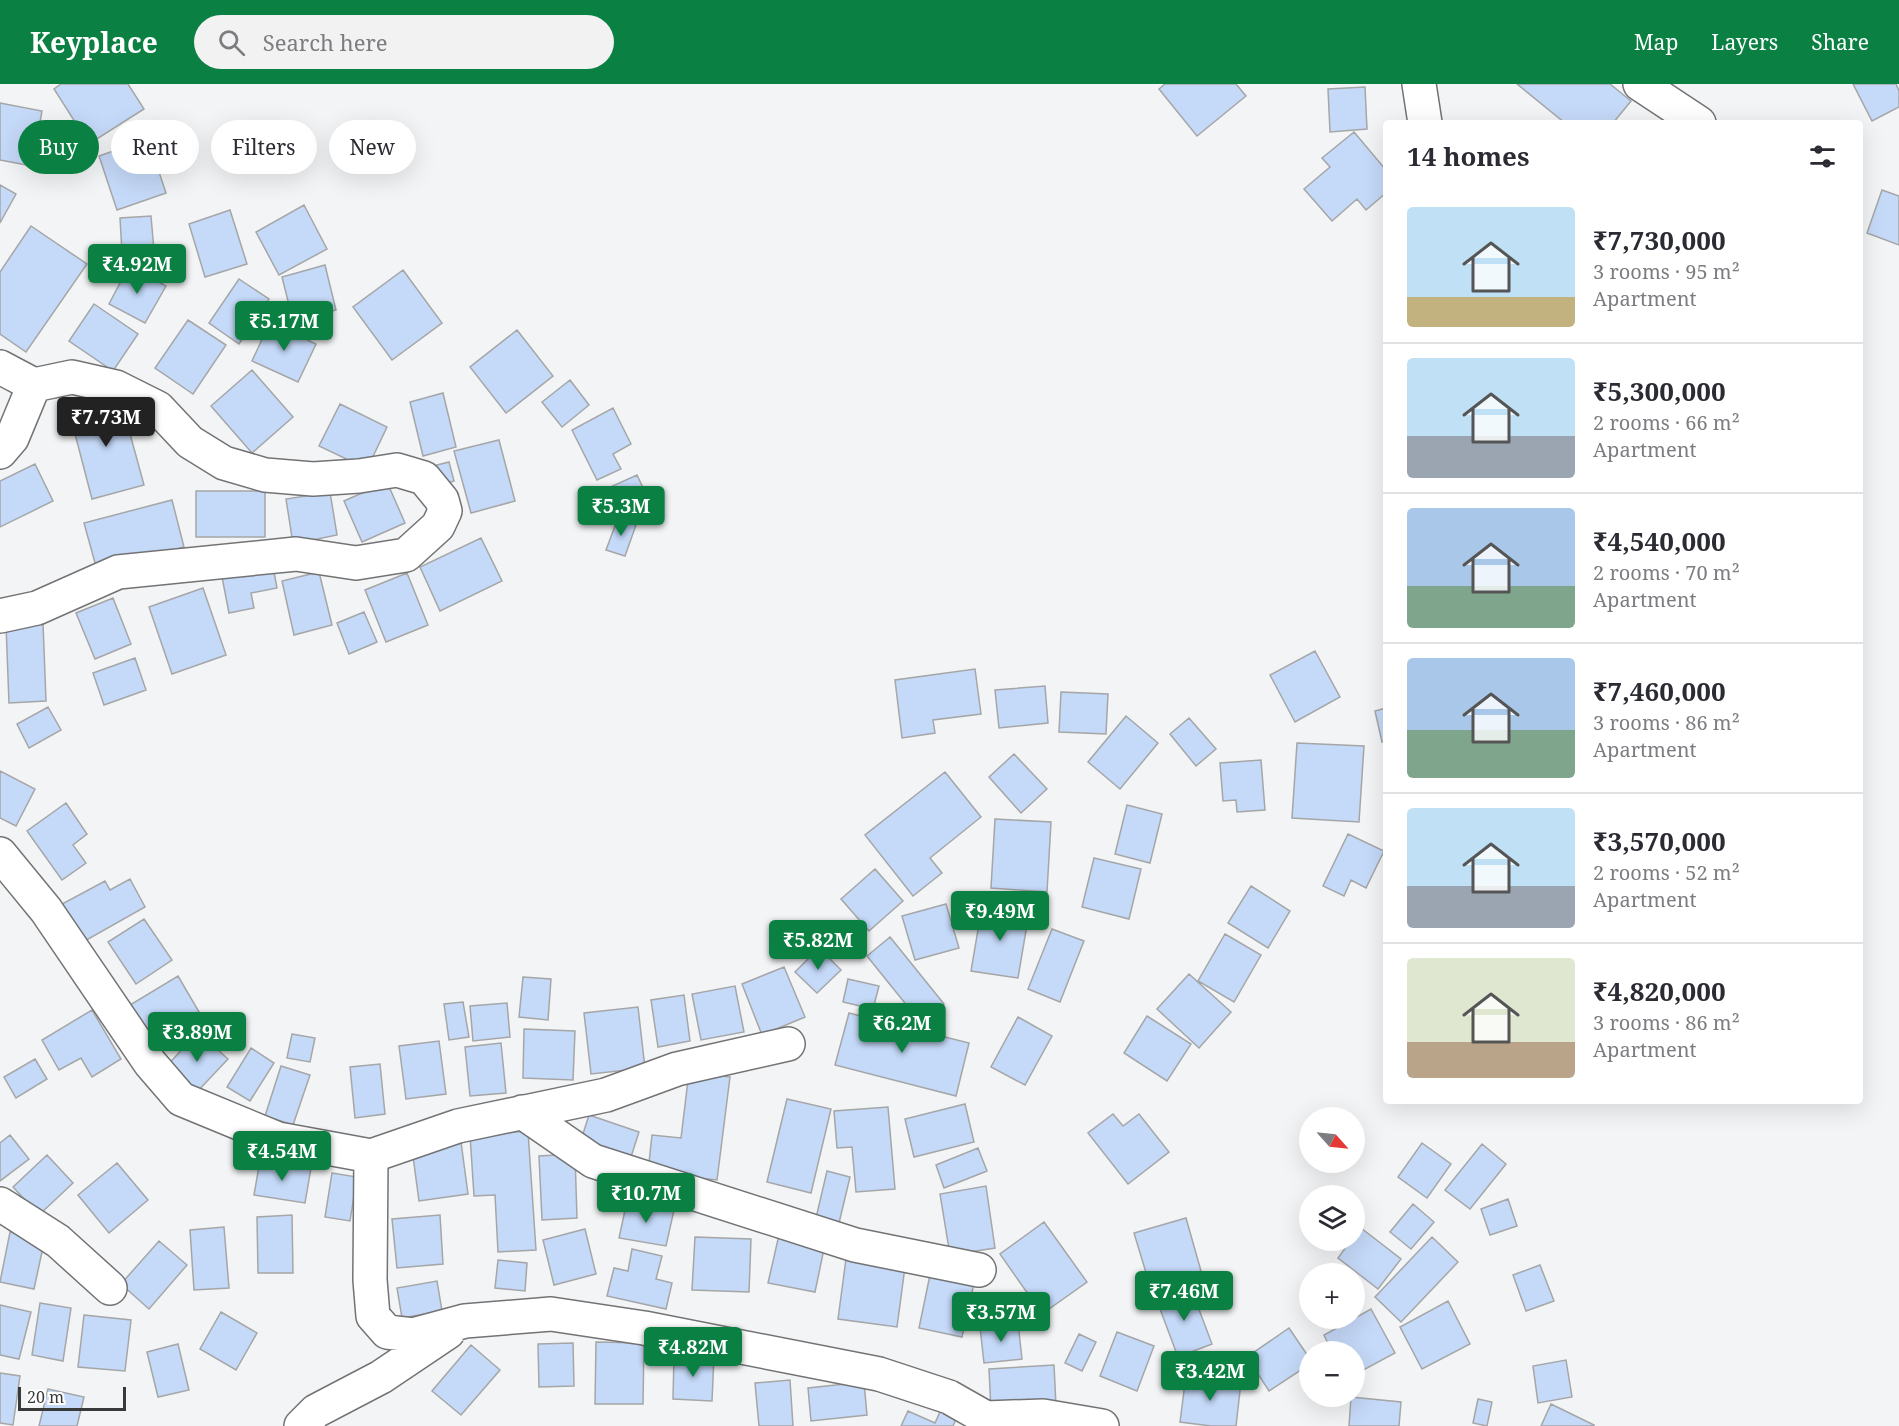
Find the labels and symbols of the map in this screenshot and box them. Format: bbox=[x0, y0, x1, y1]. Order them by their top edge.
pin: ₹4.92M bbox=[88, 244, 186, 295]
pin: ₹5.17M bbox=[235, 301, 333, 352]
pin: ₹7.73M bbox=[57, 397, 155, 448]
pin: ₹5.3M bbox=[579, 486, 663, 537]
pin: ₹9.49M bbox=[951, 891, 1049, 942]
pin: ₹5.82M bbox=[769, 920, 867, 971]
pin: ₹6.2M bbox=[860, 1003, 944, 1054]
pin: ₹3.89M bbox=[148, 1012, 246, 1063]
north arrow bbox=[1299, 1107, 1365, 1173]
pin: ₹4.54M bbox=[233, 1131, 331, 1182]
pin: ₹10.7M bbox=[597, 1173, 695, 1224]
pin: ₹7.46M bbox=[1135, 1271, 1233, 1322]
pin: ₹3.57M bbox=[952, 1292, 1050, 1343]
pin: ₹4.82M bbox=[644, 1327, 742, 1378]
pin: ₹3.42M bbox=[1161, 1351, 1259, 1402]
scale bar bbox=[18, 1384, 126, 1412]

